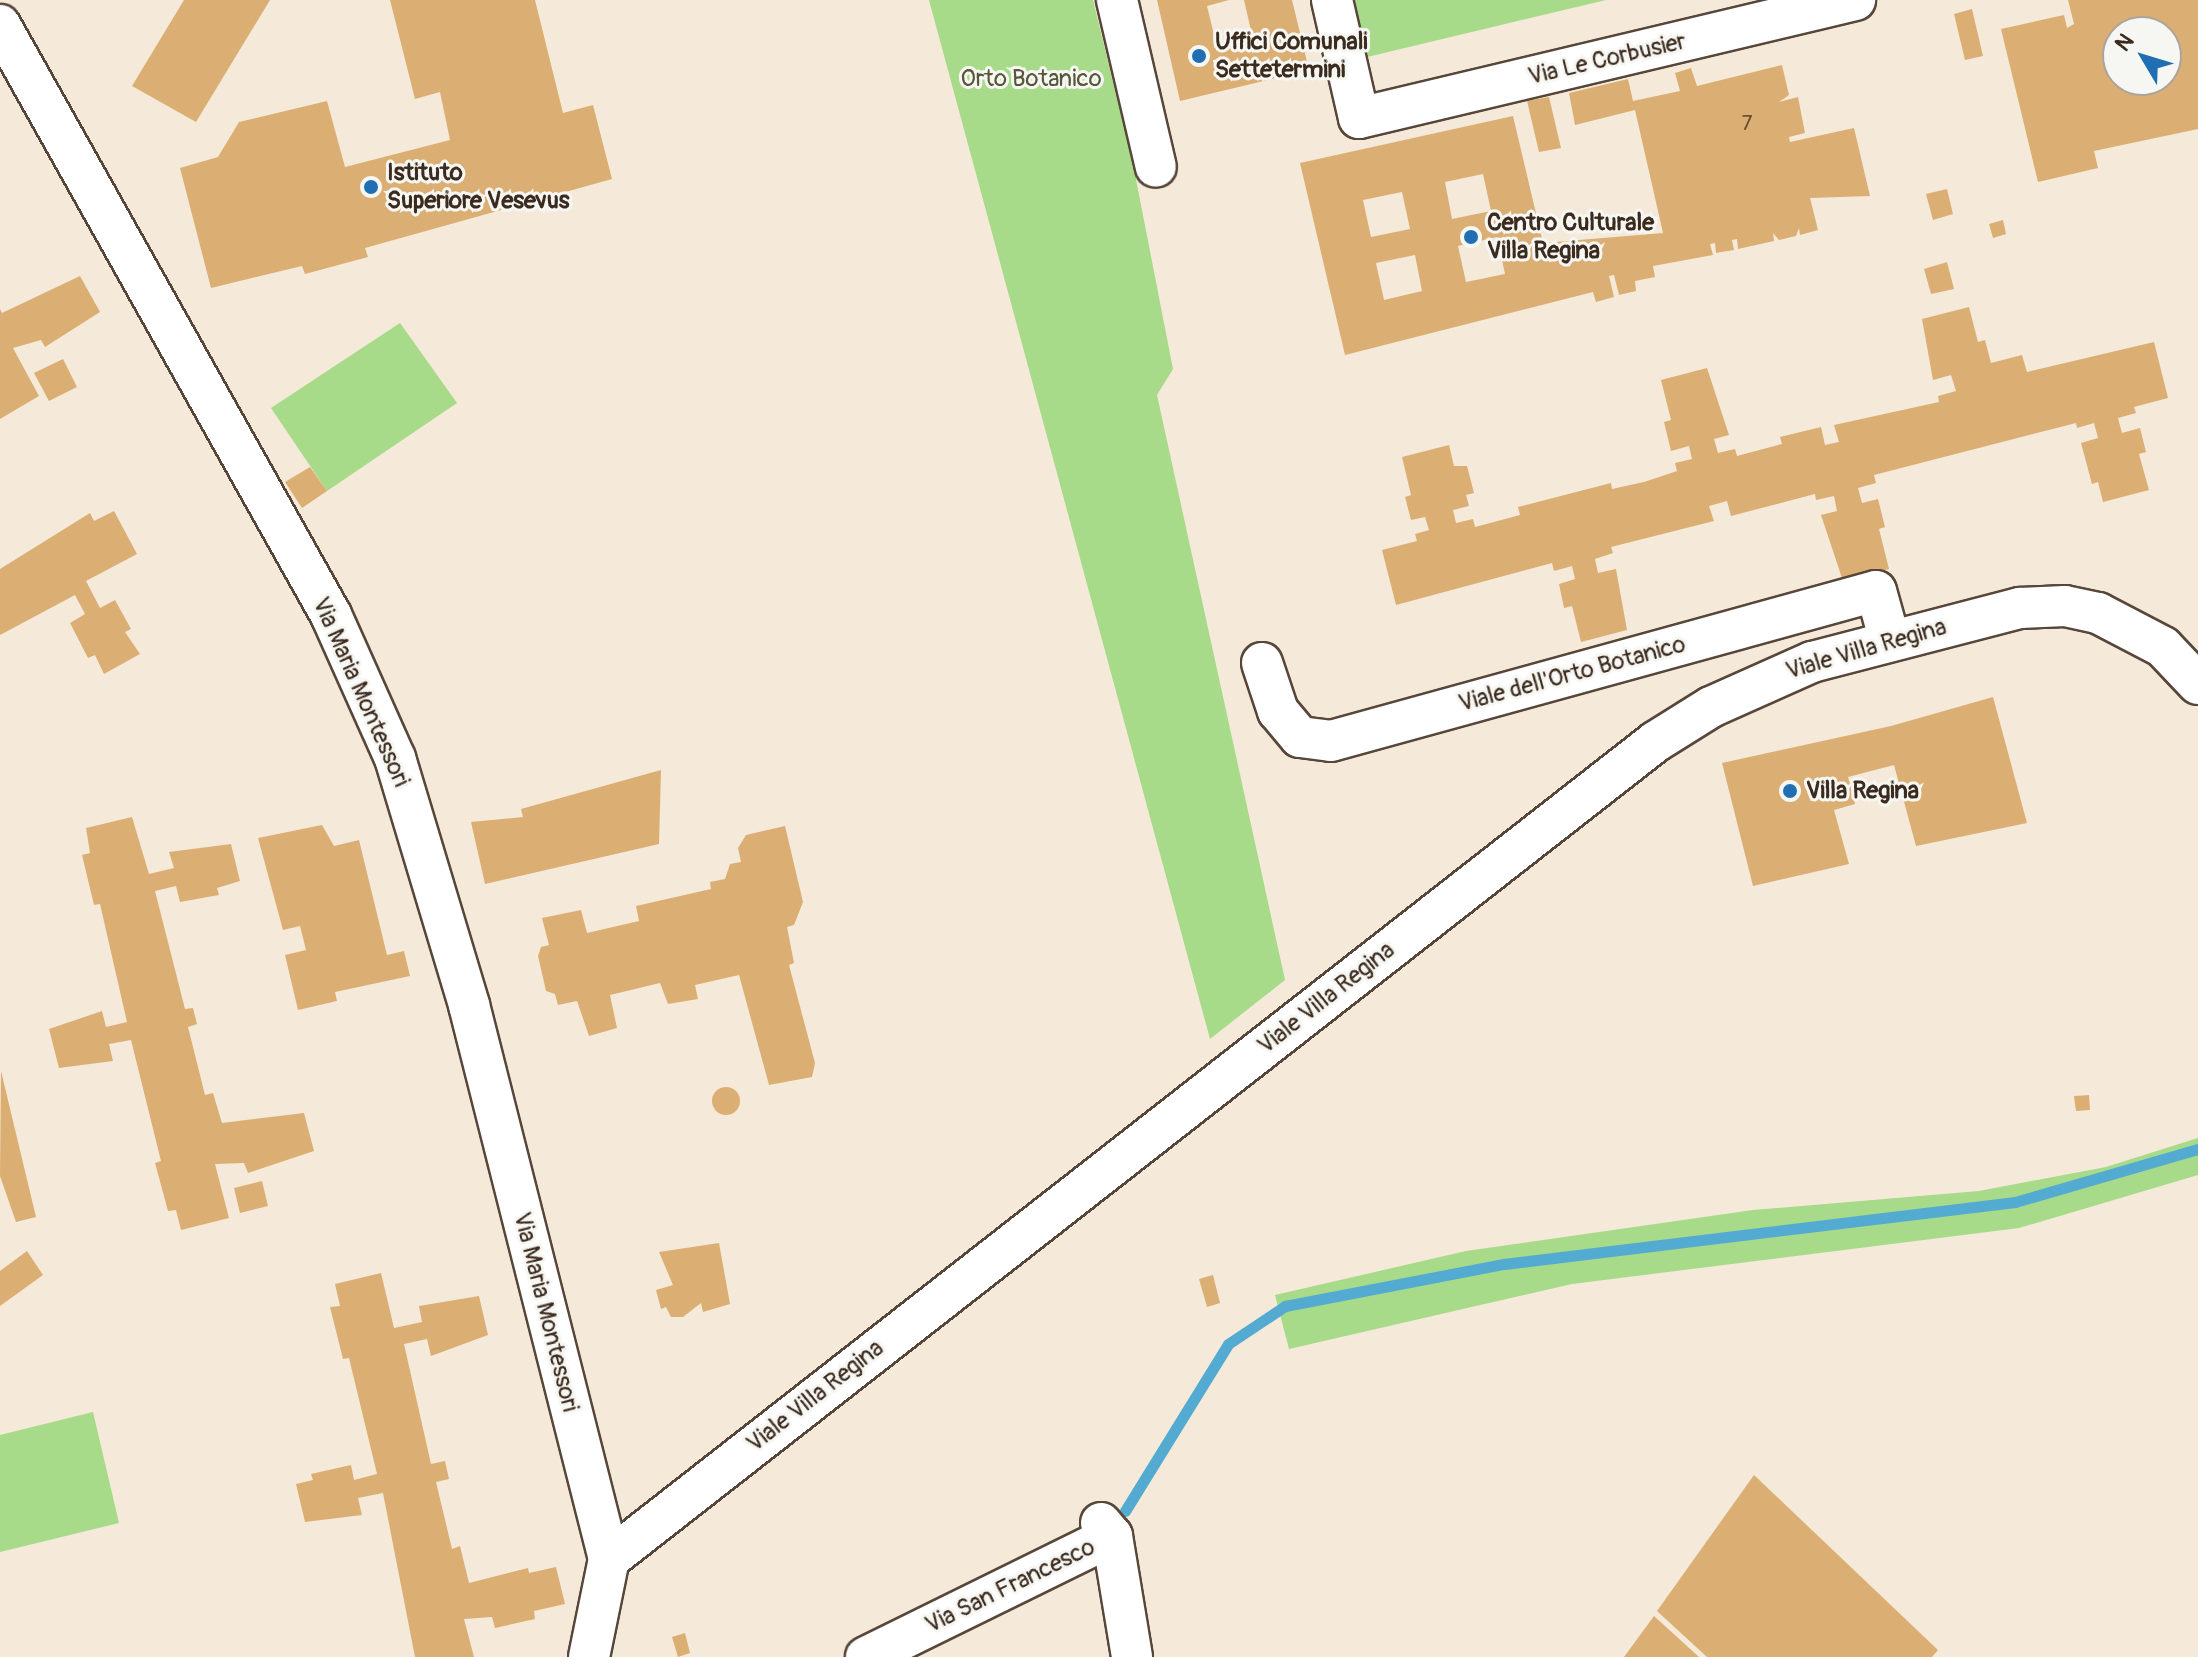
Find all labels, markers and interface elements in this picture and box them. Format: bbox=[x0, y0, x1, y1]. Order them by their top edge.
north arrow bbox=[2102, 16, 2182, 96]
street label: Via Le Corbusier bbox=[1525, 27, 1689, 91]
place label: Uffici Comunali Settetermini bbox=[1215, 28, 1368, 84]
text: N bbox=[2109, 28, 2140, 57]
marker: Uffici Comunali Settetermini bbox=[1190, 47, 1208, 65]
park label: Orto Botanico bbox=[960, 65, 1102, 93]
house number: 7 bbox=[1742, 111, 1752, 135]
place label: Istituto Superiore Vesevus bbox=[387, 159, 569, 215]
marker: Istituto Superiore Vesevus bbox=[362, 178, 380, 196]
place label: Centro Culturale Villa Regina bbox=[1487, 209, 1654, 265]
marker: Centro Culturale Villa Regina bbox=[1462, 228, 1480, 246]
street label: Via Maria Montessori bbox=[306, 593, 416, 791]
street label: Viale Villa Regina bbox=[1782, 612, 1950, 686]
street label: Viale dell'Orto Botanico bbox=[1455, 630, 1689, 718]
place label: Villa Regina bbox=[1806, 777, 1919, 805]
marker: Villa Regina bbox=[1781, 782, 1799, 800]
street label: Viale Villa Regina bbox=[1252, 936, 1400, 1060]
street label: Via Maria Montessori bbox=[507, 1209, 585, 1415]
street label: Viale Villa Regina bbox=[741, 1334, 889, 1458]
street label: Via San Francesco bbox=[920, 1532, 1100, 1640]

